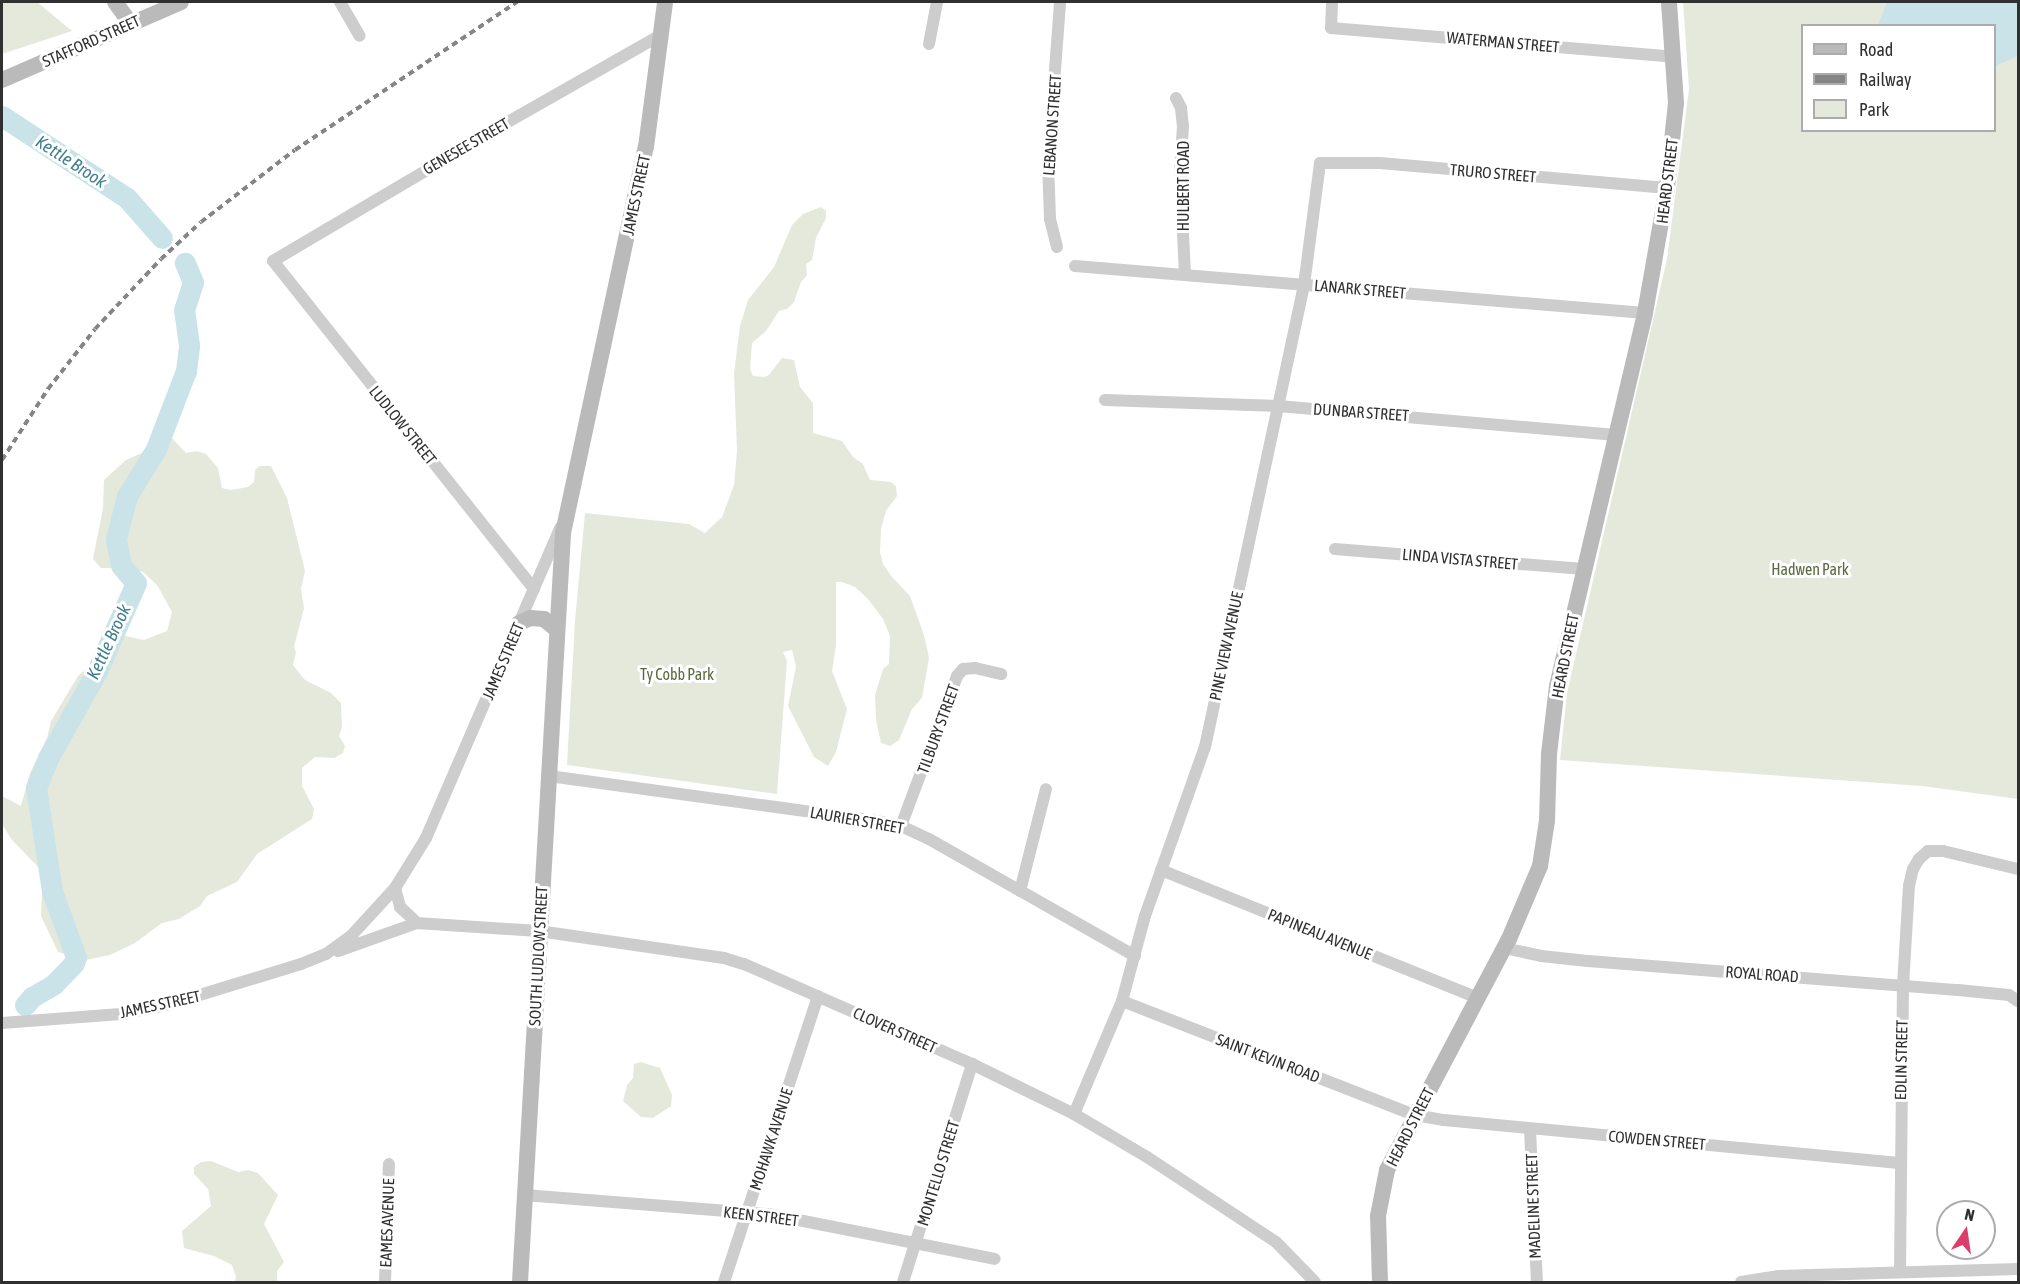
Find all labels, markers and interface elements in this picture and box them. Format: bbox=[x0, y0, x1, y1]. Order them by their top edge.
street label: STAFFORD STREET bbox=[39, 11, 143, 71]
legend bbox=[1801, 24, 1996, 132]
street label: WATERMAN STREET bbox=[1446, 28, 1560, 56]
text: Road bbox=[1859, 39, 1893, 60]
text: Railway bbox=[1859, 69, 1911, 90]
street label: LEBANON STREET bbox=[1039, 74, 1065, 176]
text: Park bbox=[1859, 99, 1889, 120]
street label: GENESEE STREET bbox=[419, 114, 513, 178]
water label: Kettle Brook bbox=[31, 131, 111, 193]
street label: HEARD STREET bbox=[1652, 137, 1682, 225]
street label: HULBERT ROAD bbox=[1173, 141, 1193, 231]
street label: JAMES STREET bbox=[618, 153, 654, 237]
street label: TRURO STREET bbox=[1449, 160, 1537, 186]
street label: LANARK STREET bbox=[1313, 275, 1407, 303]
street label: LUDLOW STREET bbox=[365, 382, 441, 468]
street label: DUNBAR STREET bbox=[1313, 399, 1409, 425]
street label: LINDA VISTA STREET bbox=[1401, 544, 1519, 574]
park label: Hadwen Park bbox=[1771, 559, 1849, 579]
street label: PINE VIEW AVENUE bbox=[1205, 590, 1247, 702]
water label: Kettle Brook bbox=[82, 601, 136, 683]
street label: HEARD STREET bbox=[1547, 612, 1583, 700]
street label: JAMES STREET bbox=[478, 620, 528, 702]
park label: Ty Cobb Park bbox=[640, 664, 714, 684]
street label: TILBURY STREET bbox=[913, 682, 963, 776]
street label: LAURIER STREET bbox=[809, 802, 905, 838]
street label: SOUTH LUDLOW STREET bbox=[525, 886, 551, 1026]
street label: PAPINEAU AVENUE bbox=[1265, 904, 1375, 964]
street label: ROYAL ROAD bbox=[1725, 962, 1799, 986]
street label: JAMES STREET bbox=[118, 986, 202, 1022]
street label: CLOVER STREET bbox=[850, 1003, 940, 1057]
street label: EDLIN STREET bbox=[1891, 1020, 1911, 1100]
street label: SAINT KEVIN ROAD bbox=[1213, 1029, 1323, 1087]
street label: MOHAWK AVENUE bbox=[745, 1085, 797, 1193]
street label: HEARD STREET bbox=[1382, 1085, 1438, 1169]
street label: MONTELLO STREET bbox=[913, 1118, 963, 1228]
street label: COWDEN STREET bbox=[1608, 1126, 1706, 1154]
street label: MADELINE STREET bbox=[1522, 1153, 1544, 1259]
street label: EAMES AVENUE bbox=[376, 1178, 398, 1268]
north arrow bbox=[1936, 1200, 1996, 1260]
street label: KEEN STREET bbox=[722, 1202, 800, 1230]
text: N bbox=[1963, 1205, 1976, 1224]

